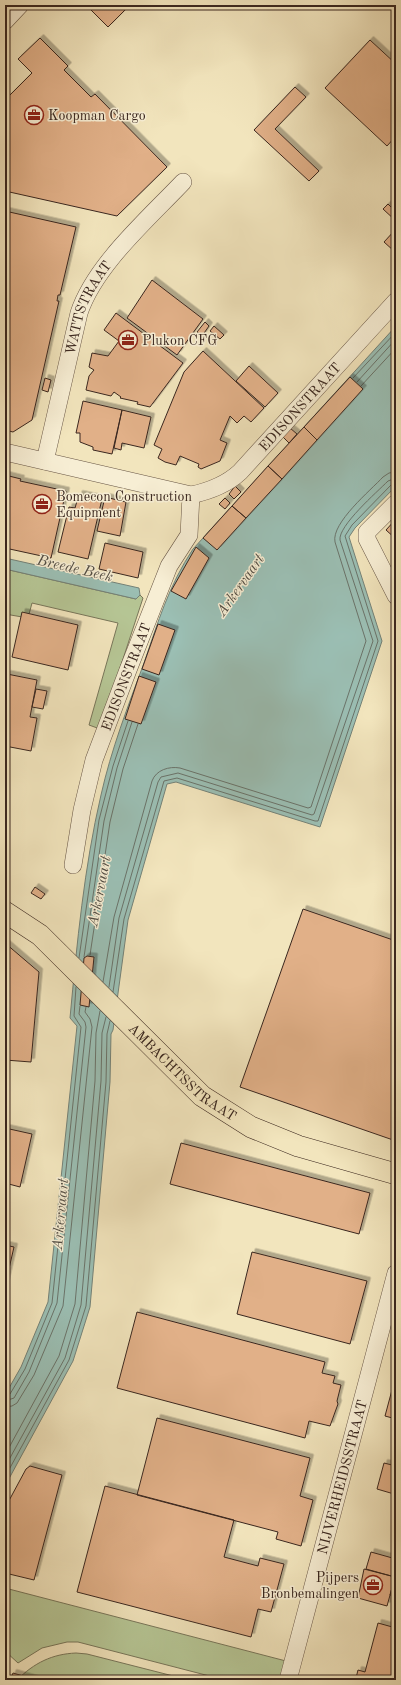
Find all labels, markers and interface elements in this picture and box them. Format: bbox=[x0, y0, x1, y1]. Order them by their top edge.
office icon: Koopman Cargo bbox=[23, 104, 45, 126]
place label: Koopman Cargo bbox=[48, 109, 146, 123]
street label: WATTSTRAAT bbox=[64, 259, 114, 356]
office icon: Plukon CFG bbox=[117, 329, 139, 351]
place label: Plukon CFG bbox=[142, 334, 217, 348]
street label: EDISONSTRAAT bbox=[257, 361, 344, 454]
place label: Bomecon Construction Equipment bbox=[56, 490, 192, 520]
office icon: Bomecon Construction Equipment bbox=[31, 493, 53, 515]
water label: Arkervaart bbox=[214, 552, 268, 620]
water label: Breede Beek bbox=[34, 553, 114, 585]
street label: EDISONSTRAAT bbox=[100, 621, 154, 733]
water label: Arkervaart bbox=[86, 854, 115, 929]
street label: AMBACHTSSTRAAT bbox=[125, 1021, 239, 1124]
water label: Arkervaart bbox=[51, 1178, 72, 1252]
street label: NIJVERHEIDSSTRAAT bbox=[316, 1399, 370, 1556]
place label: Pijpers Bronbemalingen bbox=[261, 1571, 359, 1601]
office icon: Pijpers Bronbemalingen bbox=[362, 1574, 384, 1596]

